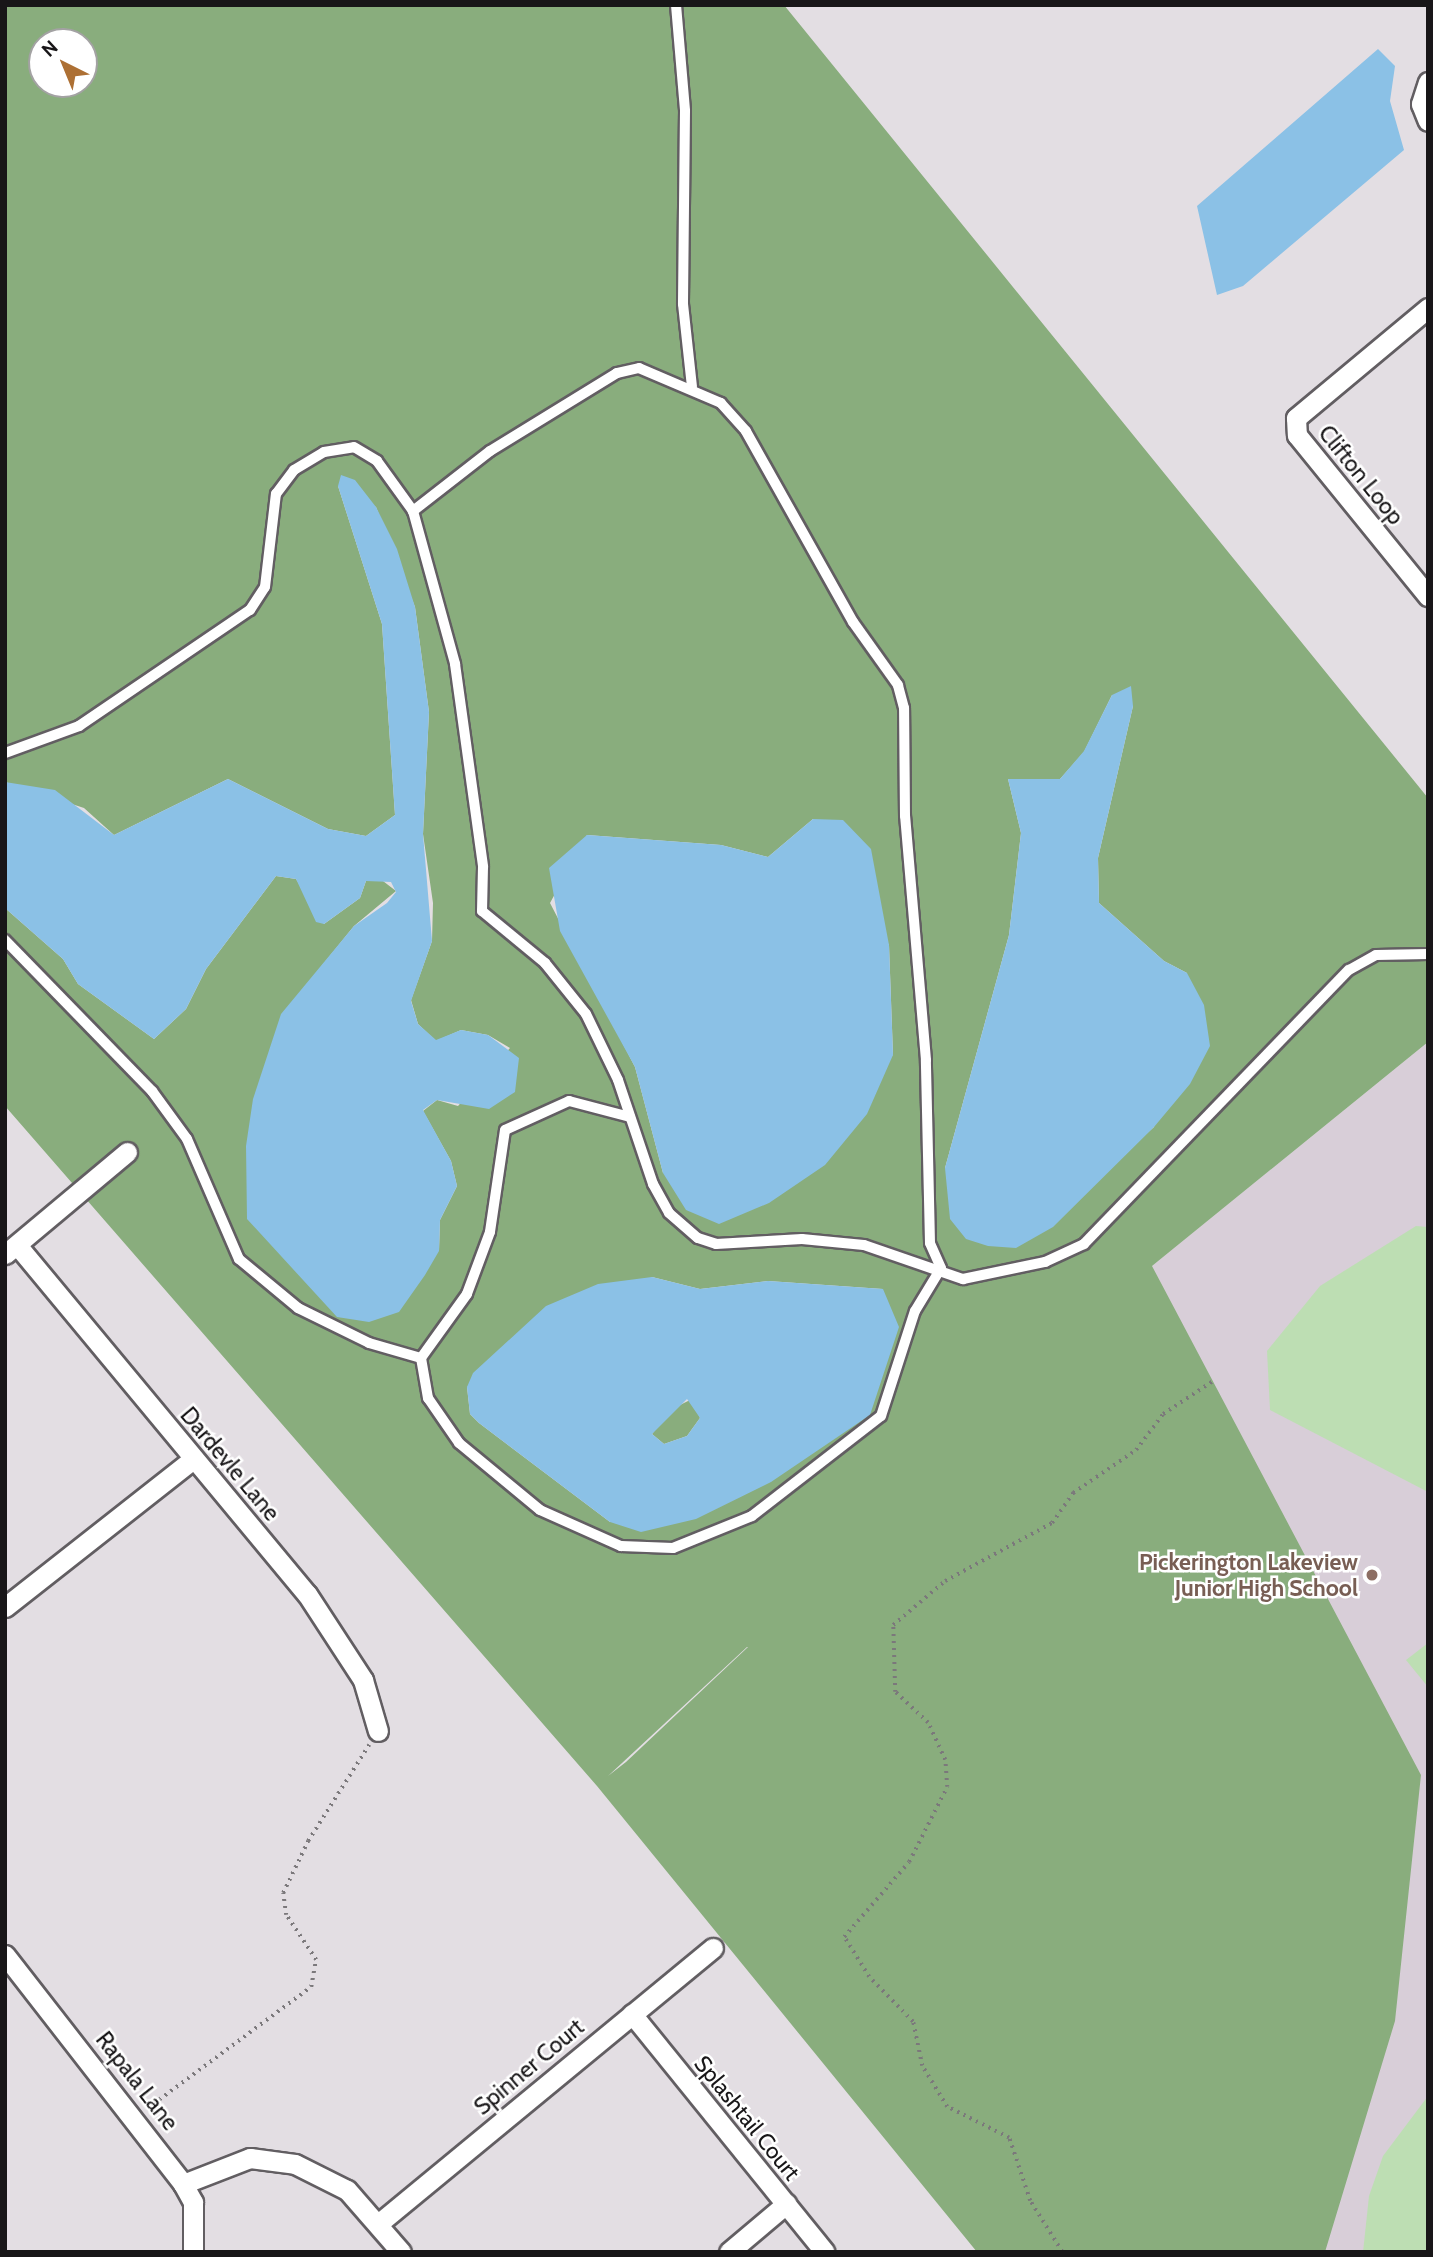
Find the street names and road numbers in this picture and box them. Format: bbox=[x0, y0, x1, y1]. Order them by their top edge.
street label: Clifton Loop bbox=[1313, 420, 1409, 530]
street label: Dardevle Lane bbox=[175, 1402, 285, 1526]
street label: Spinner Court bbox=[469, 2013, 589, 2121]
street label: Rapala Lane bbox=[90, 2026, 184, 2136]
street label: Splashtail Court bbox=[688, 2050, 806, 2186]

